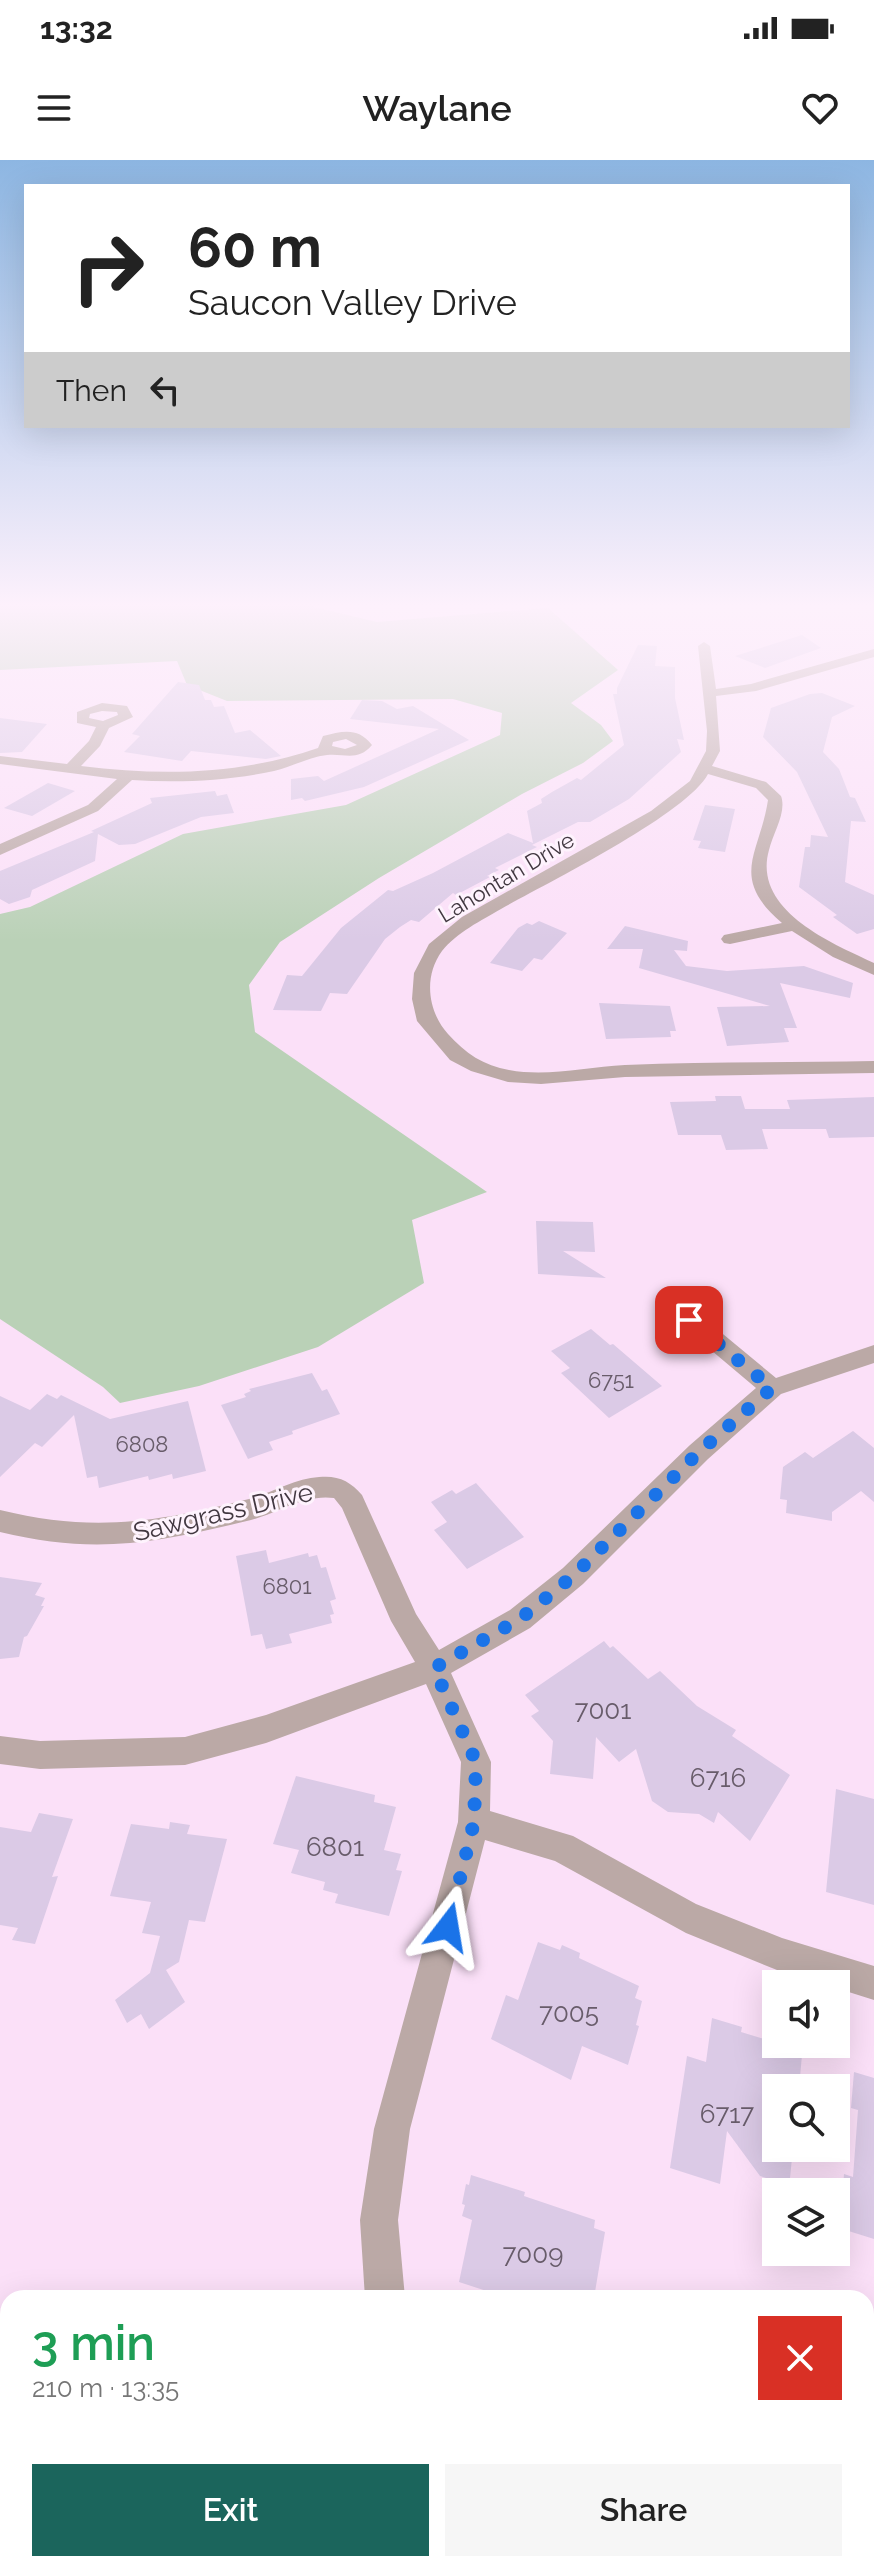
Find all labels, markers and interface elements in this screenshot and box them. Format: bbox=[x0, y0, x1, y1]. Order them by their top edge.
text: 13:32 bbox=[40, 11, 113, 46]
icon: menu bbox=[32, 86, 76, 130]
icon: heart bbox=[798, 86, 842, 130]
text: Waylane bbox=[362, 87, 512, 129]
text: 60 m bbox=[188, 214, 322, 280]
icon: right bbox=[56, 216, 160, 320]
text: Saucon Valley Drive bbox=[188, 281, 517, 323]
icon: left bbox=[143, 368, 187, 412]
text: Then bbox=[56, 373, 127, 408]
street label: Lahontan Drive bbox=[433, 826, 579, 928]
pin bbox=[655, 1286, 723, 1354]
icon: arrive bbox=[667, 1298, 711, 1342]
house number: 6751 bbox=[588, 1367, 634, 1393]
house number: 6808 bbox=[116, 1431, 168, 1457]
street label: Sawgrass Drive bbox=[130, 1477, 316, 1547]
house number: 6801 bbox=[262, 1573, 312, 1599]
house number: 7001 bbox=[575, 1695, 631, 1725]
house number: 6716 bbox=[690, 1763, 746, 1793]
house number: 6801 bbox=[306, 1832, 364, 1862]
position arrow bbox=[406, 1885, 490, 1969]
map controls bbox=[762, 1970, 850, 2266]
button: sound bbox=[762, 1970, 850, 2058]
house number: 7005 bbox=[539, 1998, 599, 2028]
button: search bbox=[762, 2074, 850, 2162]
house number: 6717 bbox=[700, 2099, 754, 2129]
button: layers bbox=[762, 2178, 850, 2266]
house number: 7009 bbox=[503, 2239, 563, 2269]
text: 3 min bbox=[32, 2315, 155, 2371]
button: close bbox=[758, 2316, 842, 2400]
text: 210 m · 13:35 bbox=[32, 2373, 179, 2403]
button: Exit bbox=[32, 2464, 429, 2556]
button: Share bbox=[445, 2464, 842, 2556]

